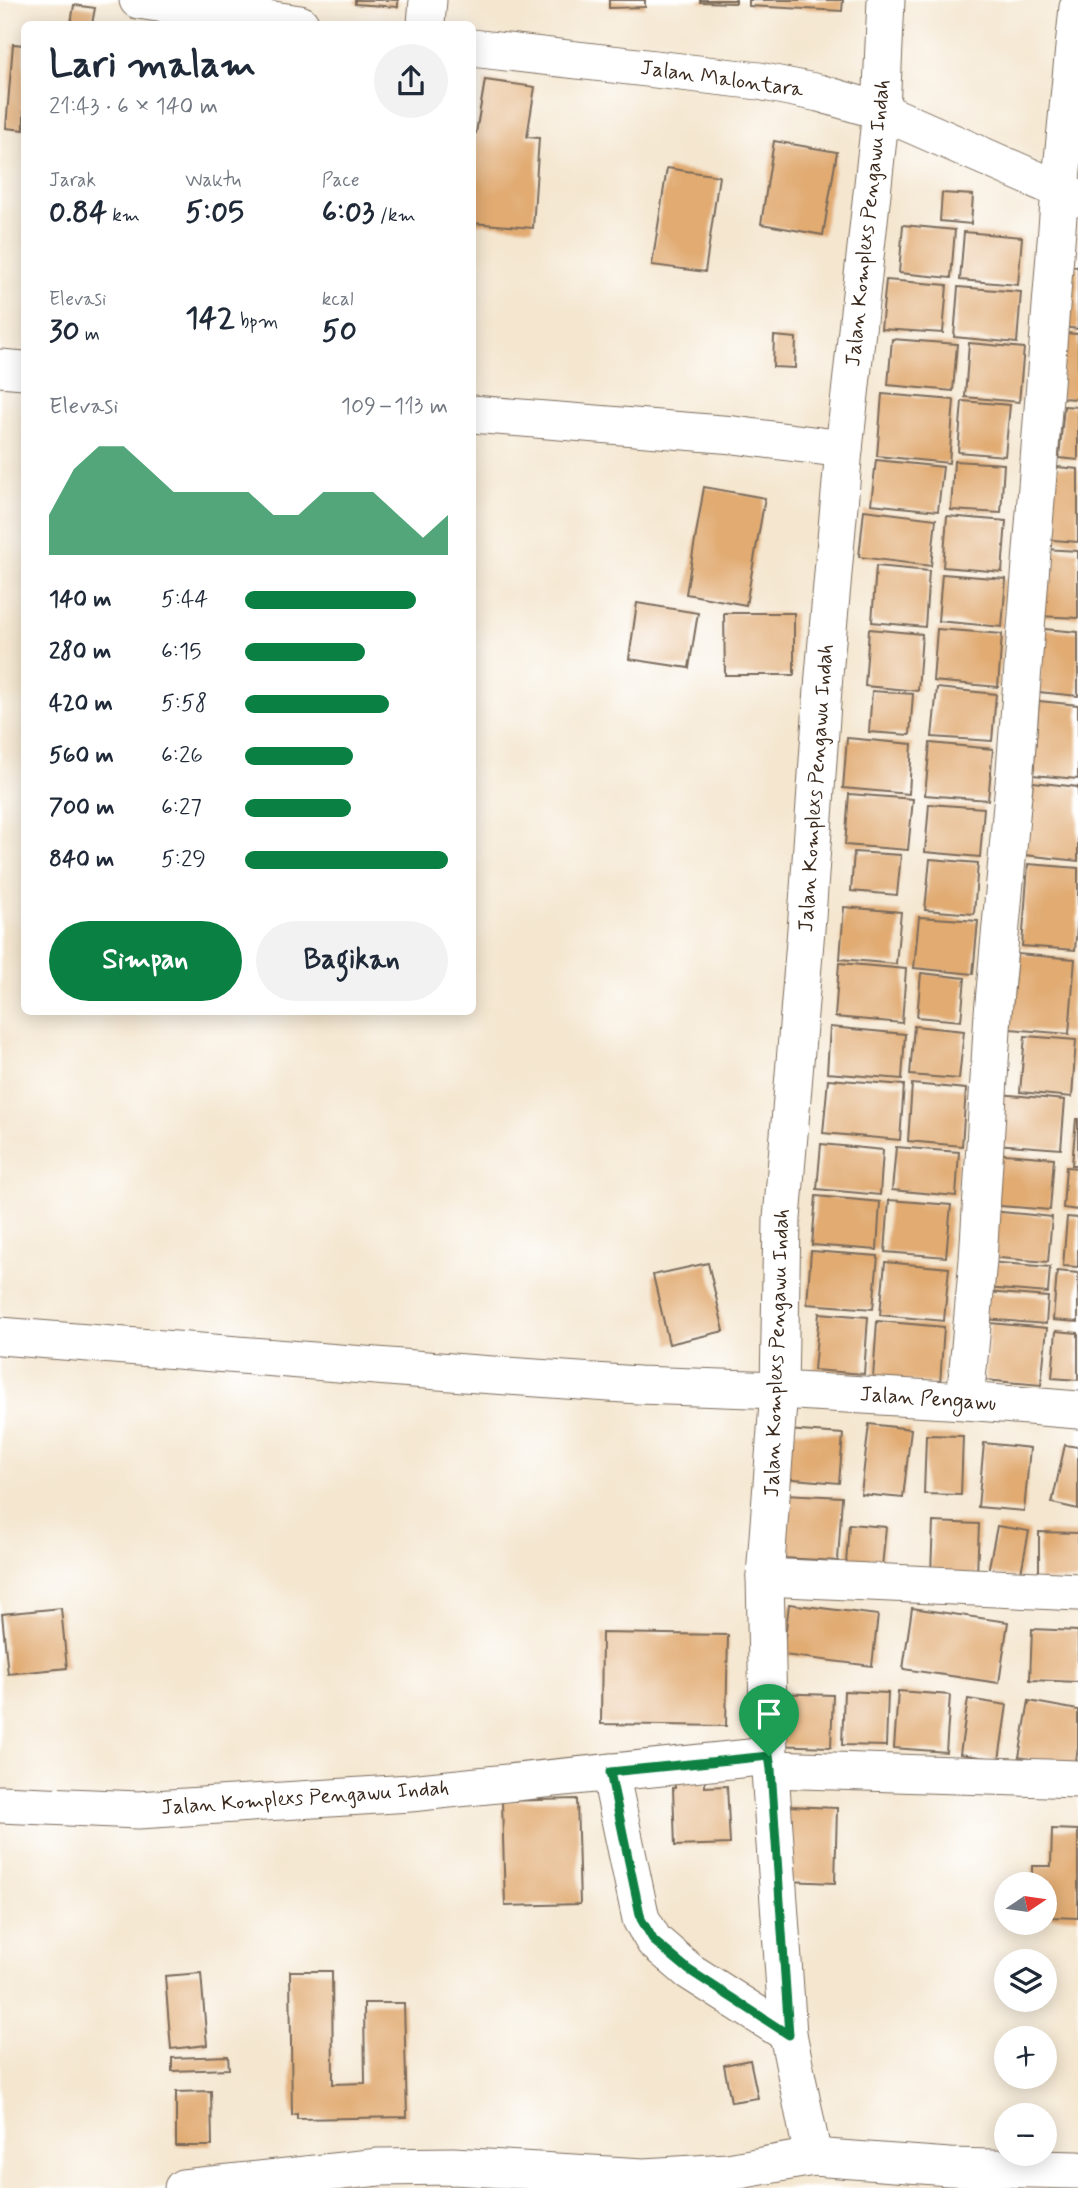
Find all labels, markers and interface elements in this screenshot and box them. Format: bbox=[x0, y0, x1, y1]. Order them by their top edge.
text: Lari malam bbox=[49, 41, 256, 90]
button: share bbox=[374, 44, 448, 118]
street label: Jalan Malontara bbox=[639, 54, 806, 104]
street label: Jalan Komplexs Pengawu Indah bbox=[839, 78, 897, 368]
text: 21:43 · 6 × 140 m bbox=[49, 92, 218, 122]
text: Jarak bbox=[49, 168, 96, 193]
text: Waktu bbox=[185, 168, 241, 193]
text: Pace bbox=[322, 168, 359, 193]
text: 0.84 bbox=[49, 193, 107, 232]
text: 5:05 bbox=[185, 193, 244, 232]
text: 6:03 bbox=[322, 193, 375, 232]
text: km bbox=[107, 203, 140, 228]
text: /km bbox=[375, 203, 416, 228]
text: Elevasi bbox=[49, 287, 106, 312]
text: kcal bbox=[322, 287, 354, 312]
text: 142 bbox=[185, 299, 235, 338]
text: bpm bbox=[235, 309, 278, 334]
text: 30 bbox=[49, 312, 80, 351]
text: 50 bbox=[322, 312, 357, 351]
text: m bbox=[80, 322, 100, 347]
text: Elevasi bbox=[49, 392, 118, 422]
text: 109–113 m bbox=[341, 392, 448, 422]
text: 140 m bbox=[49, 585, 112, 615]
text: 5:44 bbox=[161, 585, 208, 615]
text: 280 m bbox=[49, 637, 111, 667]
text: 6:15 bbox=[161, 637, 201, 667]
street label: Jalan Komplexs Pengawu Indah bbox=[792, 643, 840, 933]
text: 420 m bbox=[49, 689, 113, 719]
text: 5:58 bbox=[161, 689, 207, 719]
text: 560 m bbox=[49, 741, 114, 771]
text: 6:26 bbox=[161, 741, 203, 771]
text: 700 m bbox=[49, 793, 114, 823]
text: 6:27 bbox=[161, 793, 202, 823]
text: 840 m bbox=[49, 845, 114, 875]
text: 5:29 bbox=[161, 845, 206, 875]
button: Simpan bbox=[49, 921, 242, 1001]
button: Bagikan bbox=[256, 921, 448, 1001]
street label: Jalan Komplexs Pengawu Indah bbox=[758, 1208, 796, 1498]
street label: Jalan Pengawu bbox=[859, 1380, 997, 1419]
pin bbox=[739, 1684, 799, 1756]
icon: arrive bbox=[750, 1695, 788, 1733]
street label: Jalan Komplexs Pengawu Indah bbox=[160, 1774, 450, 1822]
north arrow bbox=[994, 1872, 1057, 1936]
map controls bbox=[994, 1872, 1057, 2166]
button: layers bbox=[994, 1949, 1057, 2012]
button: + bbox=[994, 2026, 1057, 2089]
button: − bbox=[994, 2103, 1057, 2166]

